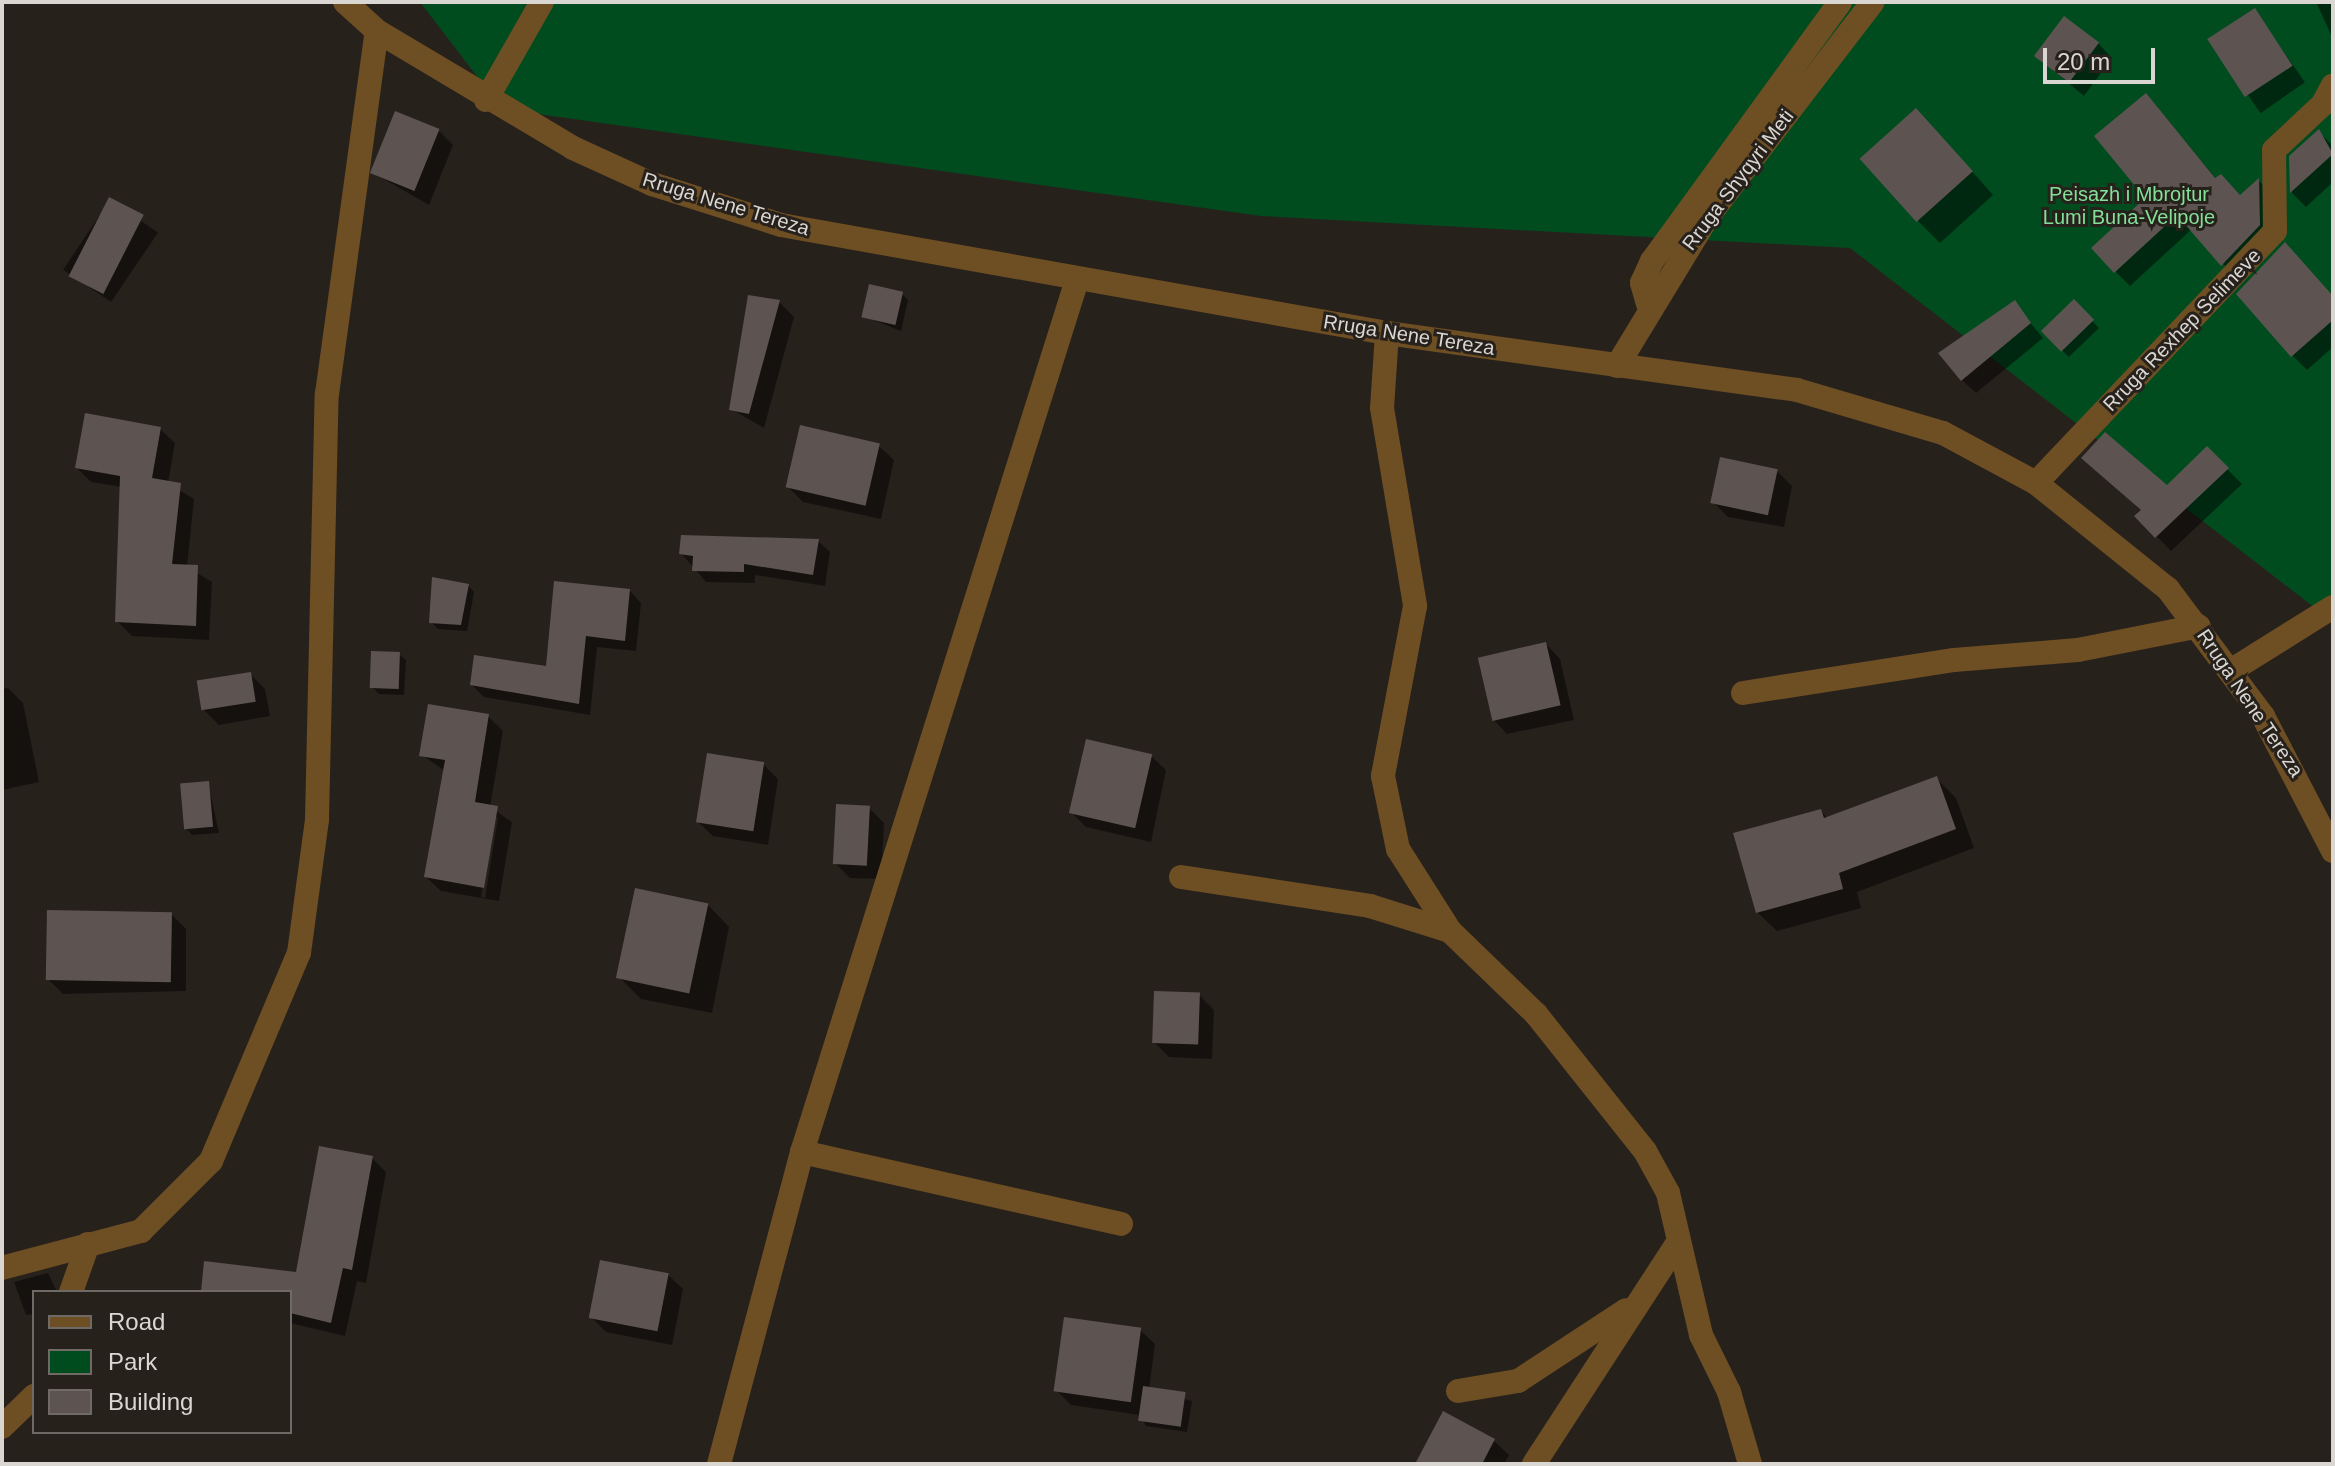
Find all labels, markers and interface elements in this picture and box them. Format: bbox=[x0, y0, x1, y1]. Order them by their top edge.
scale bar bbox=[2047, 32, 2159, 82]
text: 20 m bbox=[2057, 48, 2110, 75]
street label: Rruga Shyqyri Meti bbox=[1677, 105, 1799, 255]
street label: Rruga Nene Tereza bbox=[640, 167, 812, 241]
park label: Peisazh i Mbrojtur Lumi Buna-Velipoje bbox=[2043, 182, 2215, 229]
street label: Rruga Rexhep Selimeve bbox=[2098, 244, 2266, 416]
street label: Rruga Nene Tereza bbox=[1321, 310, 1497, 360]
street label: Rruga Nene Tereza bbox=[2192, 624, 2308, 782]
legend bbox=[32, 1290, 292, 1434]
text: Road bbox=[108, 1308, 165, 1335]
text: Park bbox=[108, 1348, 157, 1375]
text: Building bbox=[108, 1388, 193, 1415]

